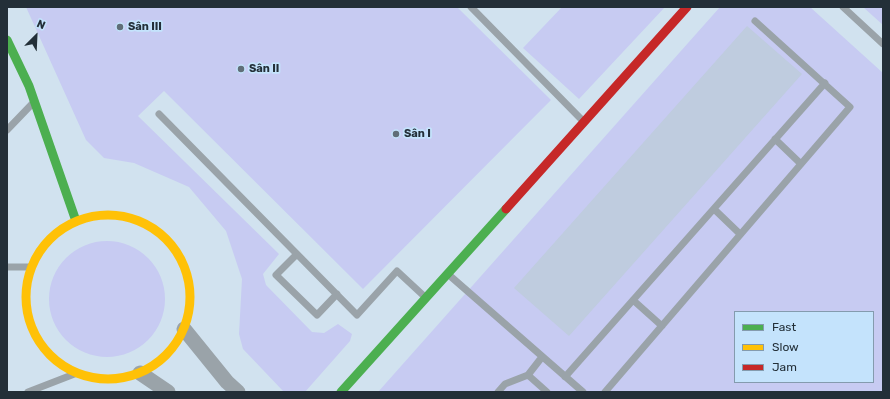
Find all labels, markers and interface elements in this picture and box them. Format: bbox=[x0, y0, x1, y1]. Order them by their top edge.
north arrow bbox=[16, 16, 56, 56]
text: N bbox=[35, 17, 47, 32]
place label: Sân III bbox=[128, 20, 162, 34]
marker: Sân III bbox=[115, 22, 125, 32]
place label: Sân II bbox=[249, 62, 279, 76]
marker: Sân II bbox=[236, 64, 246, 74]
place label: Sân I bbox=[404, 127, 431, 141]
marker: Sân I bbox=[391, 129, 401, 139]
legend bbox=[734, 311, 874, 383]
text: Fast bbox=[772, 320, 796, 334]
text: Slow bbox=[772, 340, 799, 354]
text: Jam bbox=[772, 360, 797, 374]

